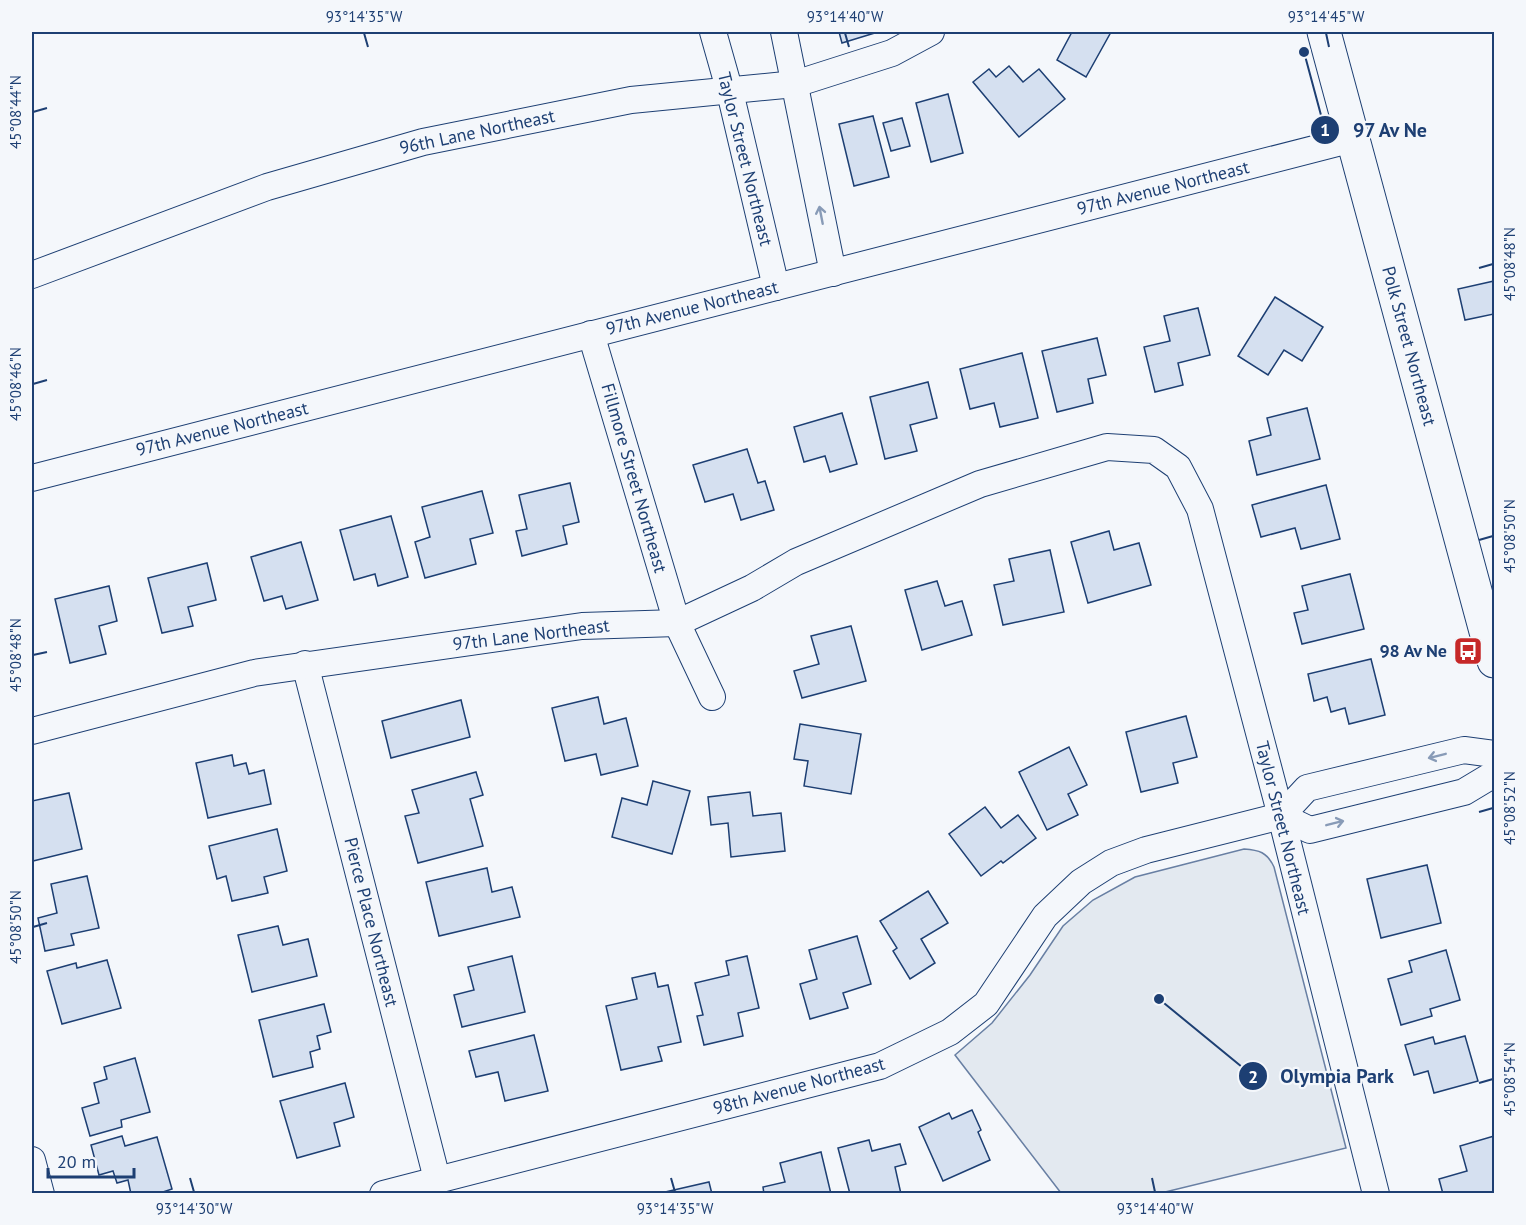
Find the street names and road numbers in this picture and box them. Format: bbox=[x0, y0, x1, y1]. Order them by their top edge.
street label: Taylor Street Northeast bbox=[713, 70, 778, 248]
street label: 96th Lane Northeast bbox=[397, 104, 557, 159]
street label: 97th Avenue Northeast bbox=[1074, 155, 1251, 220]
street label: Polk Street Northeast bbox=[1377, 264, 1442, 428]
street label: 97th Avenue Northeast bbox=[603, 275, 780, 340]
street label: Fillmore Street Northeast bbox=[596, 381, 673, 575]
street label: 97th Avenue Northeast bbox=[133, 396, 310, 461]
street label: 97th Lane Northeast bbox=[451, 613, 611, 656]
street label: Taylor Street Northeast bbox=[1251, 739, 1316, 917]
street label: Pierce Place Northeast bbox=[339, 835, 404, 1009]
street label: 98th Avenue Northeast bbox=[710, 1052, 887, 1120]

